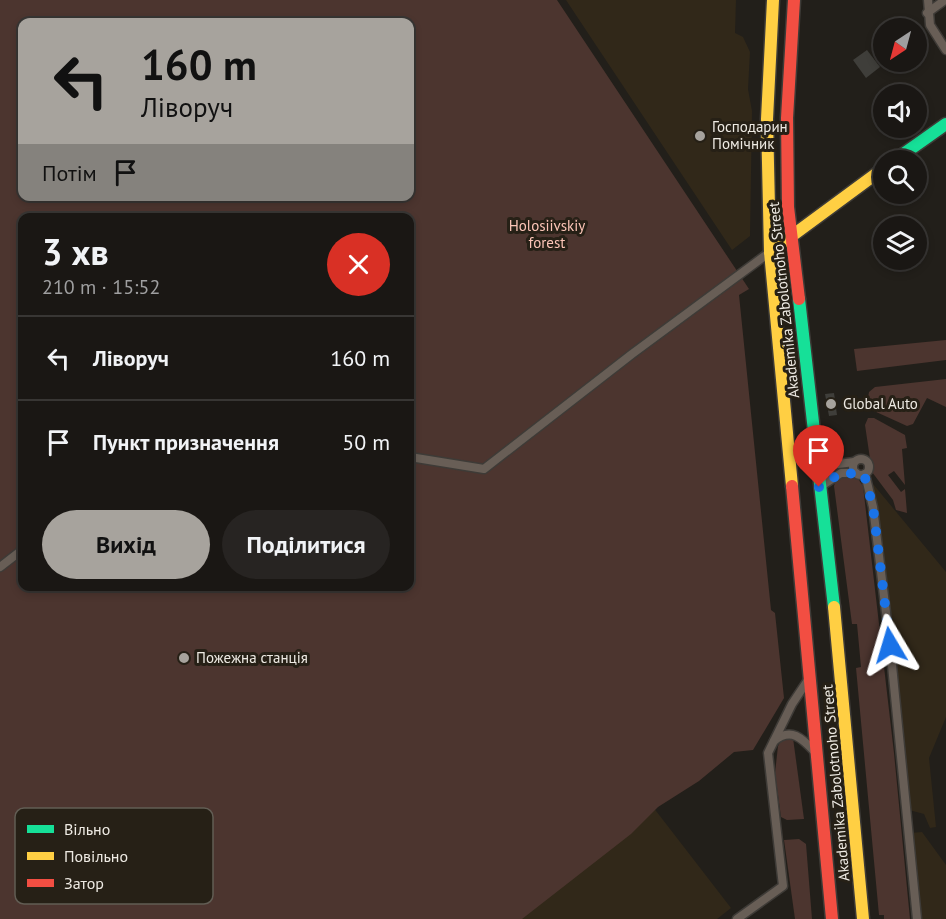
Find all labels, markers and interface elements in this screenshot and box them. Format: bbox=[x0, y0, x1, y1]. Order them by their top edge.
north arrow bbox=[873, 18, 927, 72]
map controls bbox=[873, 18, 927, 270]
text: 160 m bbox=[141, 37, 257, 92]
icon: left bbox=[42, 42, 120, 120]
button: sound bbox=[873, 84, 927, 138]
text: Ліворуч bbox=[141, 90, 233, 124]
place label: Господарин Помічник bbox=[712, 117, 788, 153]
marker: Господарин Помічник bbox=[693, 129, 707, 143]
button: search bbox=[873, 150, 927, 204]
icon: arrive bbox=[109, 156, 142, 189]
text: Потім bbox=[42, 159, 97, 187]
street label: Akademika Zabolotnoho Street bbox=[764, 201, 803, 399]
park label: Holosiivskiy forest bbox=[509, 216, 585, 252]
button: layers bbox=[873, 216, 927, 270]
text: 3 хв bbox=[42, 228, 109, 275]
button: close bbox=[327, 233, 390, 296]
text: 210 m · 15:52 bbox=[42, 274, 160, 300]
icon: left bbox=[42, 342, 75, 375]
text: Ліворуч bbox=[93, 344, 169, 372]
text: 160 m bbox=[330, 344, 390, 372]
place label: Global Auto bbox=[843, 394, 918, 413]
marker: Global Auto bbox=[824, 397, 838, 411]
pin bbox=[793, 425, 844, 487]
icon: arrive bbox=[42, 426, 75, 459]
text: Пункт призначення bbox=[93, 428, 279, 456]
text: 50 m bbox=[342, 428, 390, 456]
icon: arrive bbox=[802, 434, 835, 467]
button: Вихід bbox=[42, 510, 210, 579]
button: Поділитися bbox=[222, 510, 390, 579]
position arrow bbox=[858, 613, 922, 677]
place label: Пожежна станція bbox=[196, 648, 308, 667]
marker: Пожежна станція bbox=[177, 651, 191, 665]
street label: Akademika Zabolotnoho Street bbox=[817, 684, 854, 882]
legend bbox=[15, 808, 213, 904]
text: Вільно bbox=[64, 819, 110, 839]
text: Повільно bbox=[64, 846, 128, 866]
text: Затор bbox=[64, 873, 104, 893]

